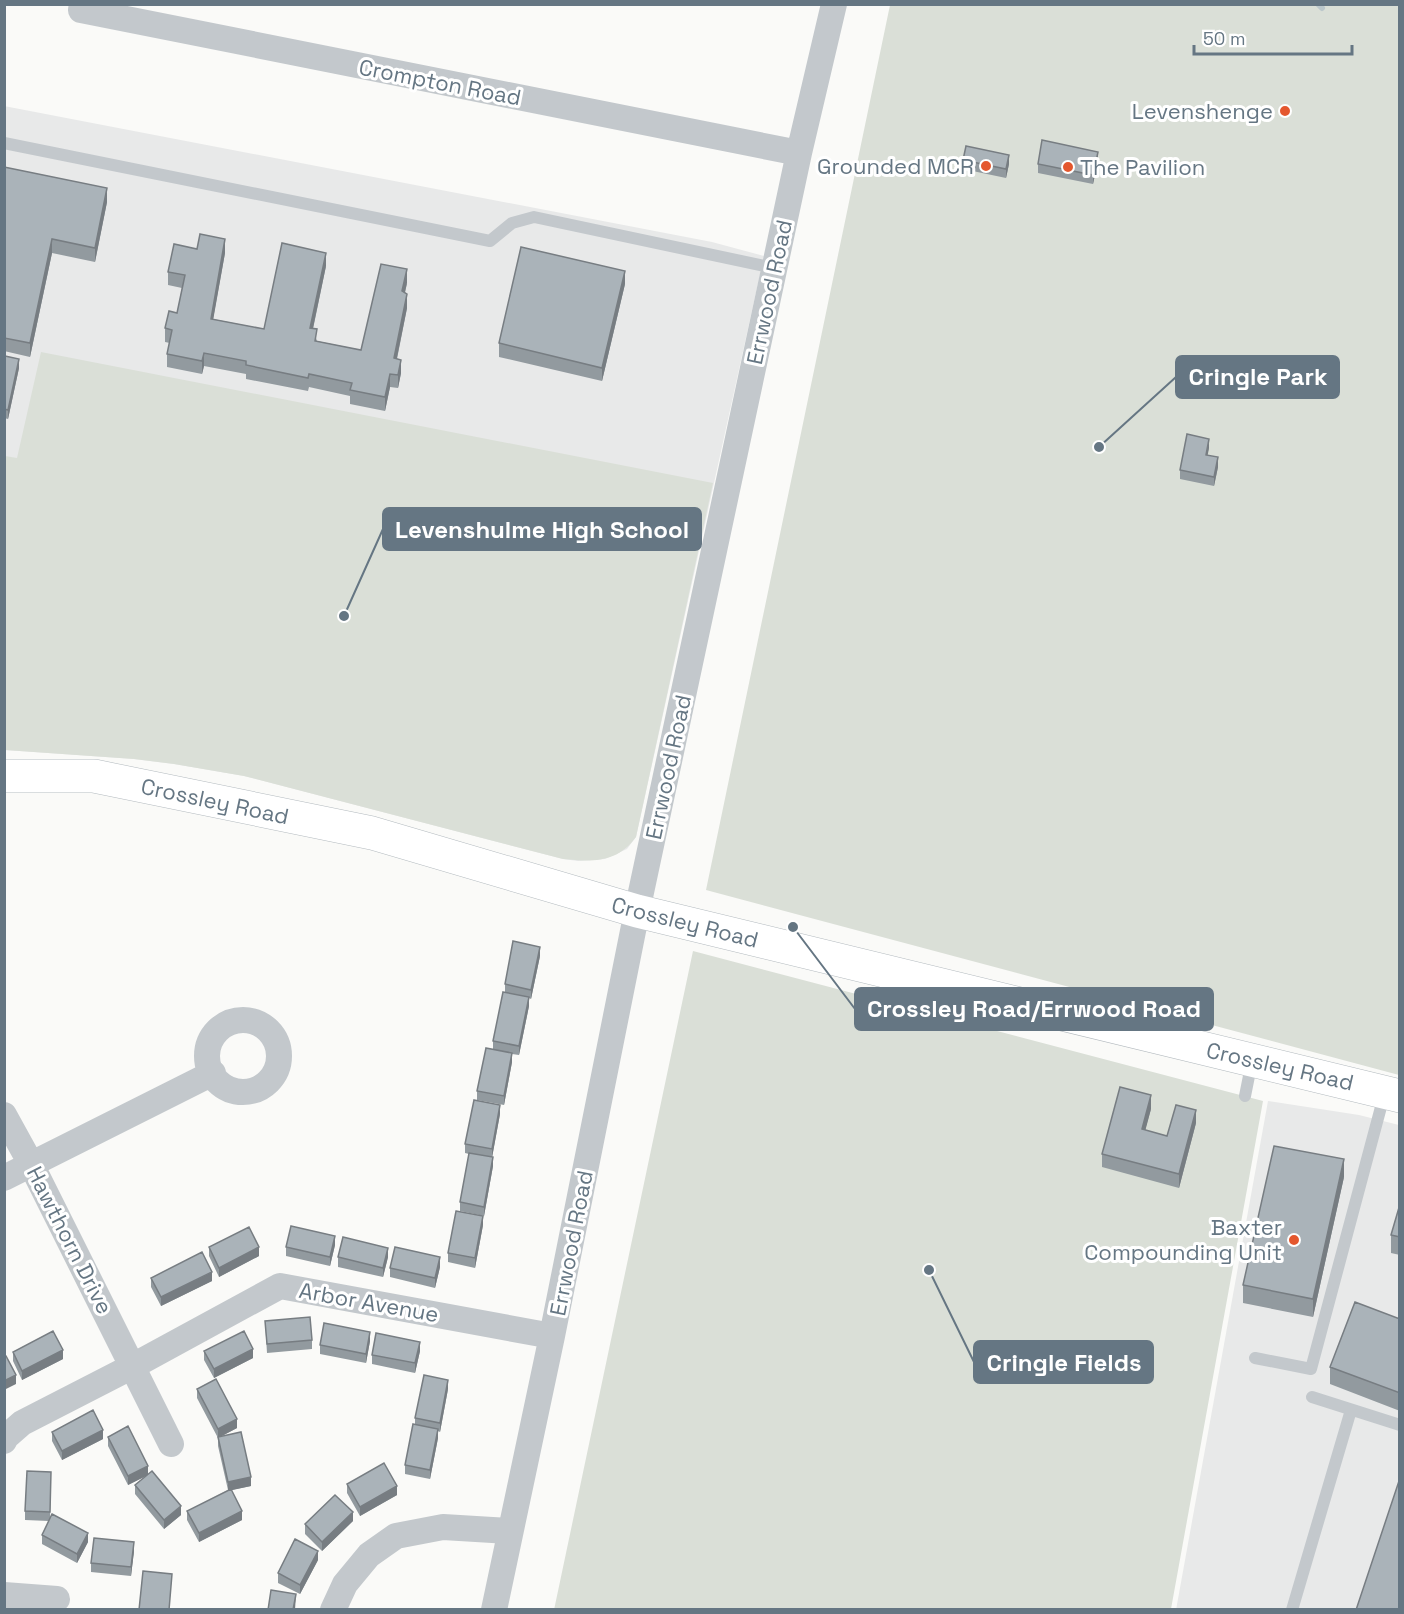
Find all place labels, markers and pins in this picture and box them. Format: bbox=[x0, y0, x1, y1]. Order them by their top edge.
place label: Levenshenge bbox=[1132, 97, 1273, 125]
marker: Levenshenge bbox=[1278, 104, 1292, 118]
place label: Grounded MCR bbox=[817, 152, 974, 180]
place label: The Pavilion bbox=[1080, 153, 1205, 181]
marker: Grounded MCR bbox=[979, 159, 993, 173]
marker: The Pavilion bbox=[1061, 160, 1075, 174]
callout: Cringle Park bbox=[1176, 356, 1339, 398]
callout: Levenshulme High School bbox=[383, 508, 701, 550]
callout: Crossley Road/Errwood Road bbox=[855, 988, 1213, 1030]
place label: Baxter Compounding Unit bbox=[1084, 1213, 1282, 1266]
marker: Baxter Compounding Unit bbox=[1287, 1233, 1301, 1247]
callout: Cringle Fields bbox=[974, 1341, 1153, 1383]

